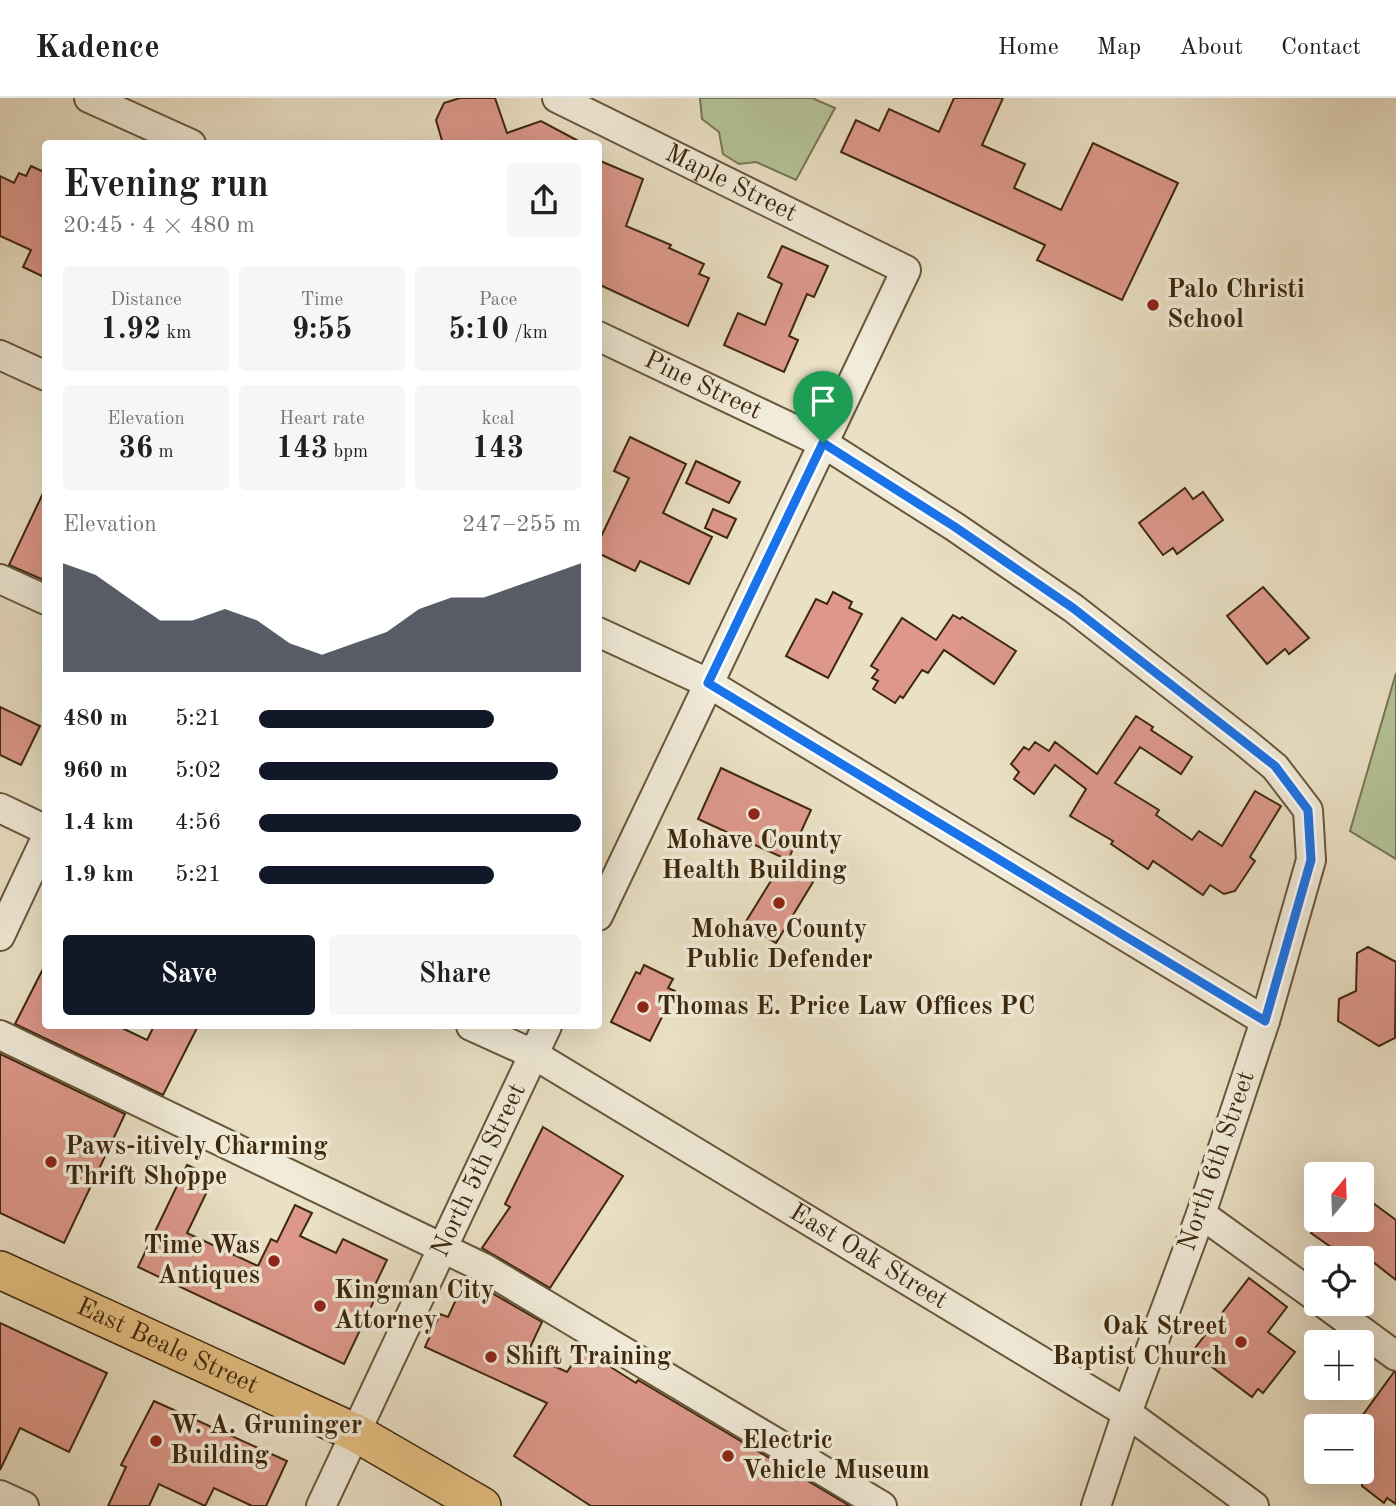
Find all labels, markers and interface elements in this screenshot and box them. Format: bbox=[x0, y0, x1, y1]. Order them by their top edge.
text: Kadence bbox=[35, 32, 160, 65]
text: Home bbox=[998, 36, 1059, 60]
text: Map bbox=[1097, 36, 1141, 60]
text: About bbox=[1179, 36, 1243, 60]
text: Contact bbox=[1281, 36, 1361, 60]
street label: Maple Street bbox=[661, 140, 801, 227]
button: share bbox=[507, 163, 581, 237]
text: Evening run bbox=[63, 167, 269, 205]
text: 20:45 · 4 × 480 m bbox=[63, 214, 255, 237]
place label: Palo Christi School bbox=[1167, 277, 1305, 333]
text: Distance bbox=[110, 291, 182, 310]
text: Time bbox=[301, 291, 343, 310]
text: Pace bbox=[479, 291, 517, 310]
marker: Palo Christi School bbox=[1145, 297, 1161, 313]
text: 1.92 bbox=[101, 315, 161, 345]
text: 9:55 bbox=[292, 315, 352, 345]
text: 5:10 bbox=[448, 315, 509, 345]
text: km bbox=[161, 324, 191, 343]
text: /km bbox=[509, 324, 548, 343]
street label: Pine Street bbox=[640, 347, 766, 425]
pin bbox=[793, 371, 853, 443]
icon: arrive bbox=[804, 382, 842, 420]
text: Elevation bbox=[107, 410, 185, 429]
text: Heart rate bbox=[279, 410, 365, 429]
text: kcal bbox=[482, 410, 514, 429]
text: 36 bbox=[118, 434, 153, 464]
text: 143 bbox=[276, 434, 328, 464]
text: 143 bbox=[472, 434, 524, 464]
text: m bbox=[153, 443, 174, 462]
text: bpm bbox=[328, 443, 368, 462]
text: Elevation bbox=[63, 513, 157, 536]
text: 247–255 m bbox=[462, 513, 581, 536]
text: 480 m bbox=[63, 707, 128, 730]
text: 5:21 bbox=[175, 707, 221, 730]
text: 960 m bbox=[63, 759, 128, 782]
text: 5:02 bbox=[175, 759, 221, 782]
marker: Mohave County Health Building bbox=[746, 806, 762, 822]
text: 1.4 km bbox=[63, 811, 134, 834]
text: 4:56 bbox=[175, 811, 221, 834]
place label: Mohave County Health Building bbox=[661, 828, 847, 884]
text: 1.9 km bbox=[63, 863, 134, 886]
text: 5:21 bbox=[175, 863, 221, 886]
marker: Mohave County Public Defender bbox=[771, 895, 787, 911]
place label: Mohave County Public Defender bbox=[685, 917, 873, 973]
button: Save bbox=[63, 935, 315, 1015]
button: Share bbox=[329, 935, 581, 1015]
place label: Thomas E. Price Law Offices PC bbox=[657, 994, 1035, 1020]
marker: Thomas E. Price Law Offices PC bbox=[635, 999, 651, 1015]
street label: North 6th Street bbox=[1174, 1068, 1260, 1254]
street label: North 5th Street bbox=[427, 1079, 531, 1261]
place label: Paws-itively Charming Thrift Shoppe bbox=[65, 1134, 328, 1190]
marker: Paws-itively Charming Thrift Shoppe bbox=[43, 1154, 59, 1170]
north arrow bbox=[1304, 1162, 1374, 1232]
map controls bbox=[1304, 1162, 1374, 1484]
street label: East Oak Street bbox=[785, 1199, 952, 1314]
place label: Time Was Antiques bbox=[143, 1233, 260, 1289]
button: locate bbox=[1304, 1246, 1374, 1316]
marker: Time Was Antiques bbox=[266, 1253, 282, 1269]
place label: Kingman City Attorney bbox=[334, 1278, 494, 1334]
street label: East Beale Street bbox=[73, 1294, 262, 1399]
marker: Kingman City Attorney bbox=[312, 1298, 328, 1314]
place label: Oak Street Baptist Church bbox=[1052, 1314, 1227, 1370]
button: + bbox=[1304, 1330, 1374, 1400]
marker: Oak Street Baptist Church bbox=[1233, 1334, 1249, 1350]
place label: Shift Training bbox=[505, 1344, 672, 1370]
marker: Shift Training bbox=[483, 1349, 499, 1365]
place label: W. A. Gruninger Building bbox=[170, 1413, 362, 1469]
button: − bbox=[1304, 1414, 1374, 1484]
place label: Electric Vehicle Museum bbox=[742, 1428, 930, 1484]
marker: W. A. Gruninger Building bbox=[148, 1433, 164, 1449]
marker: Electric Vehicle Museum bbox=[720, 1448, 736, 1464]

